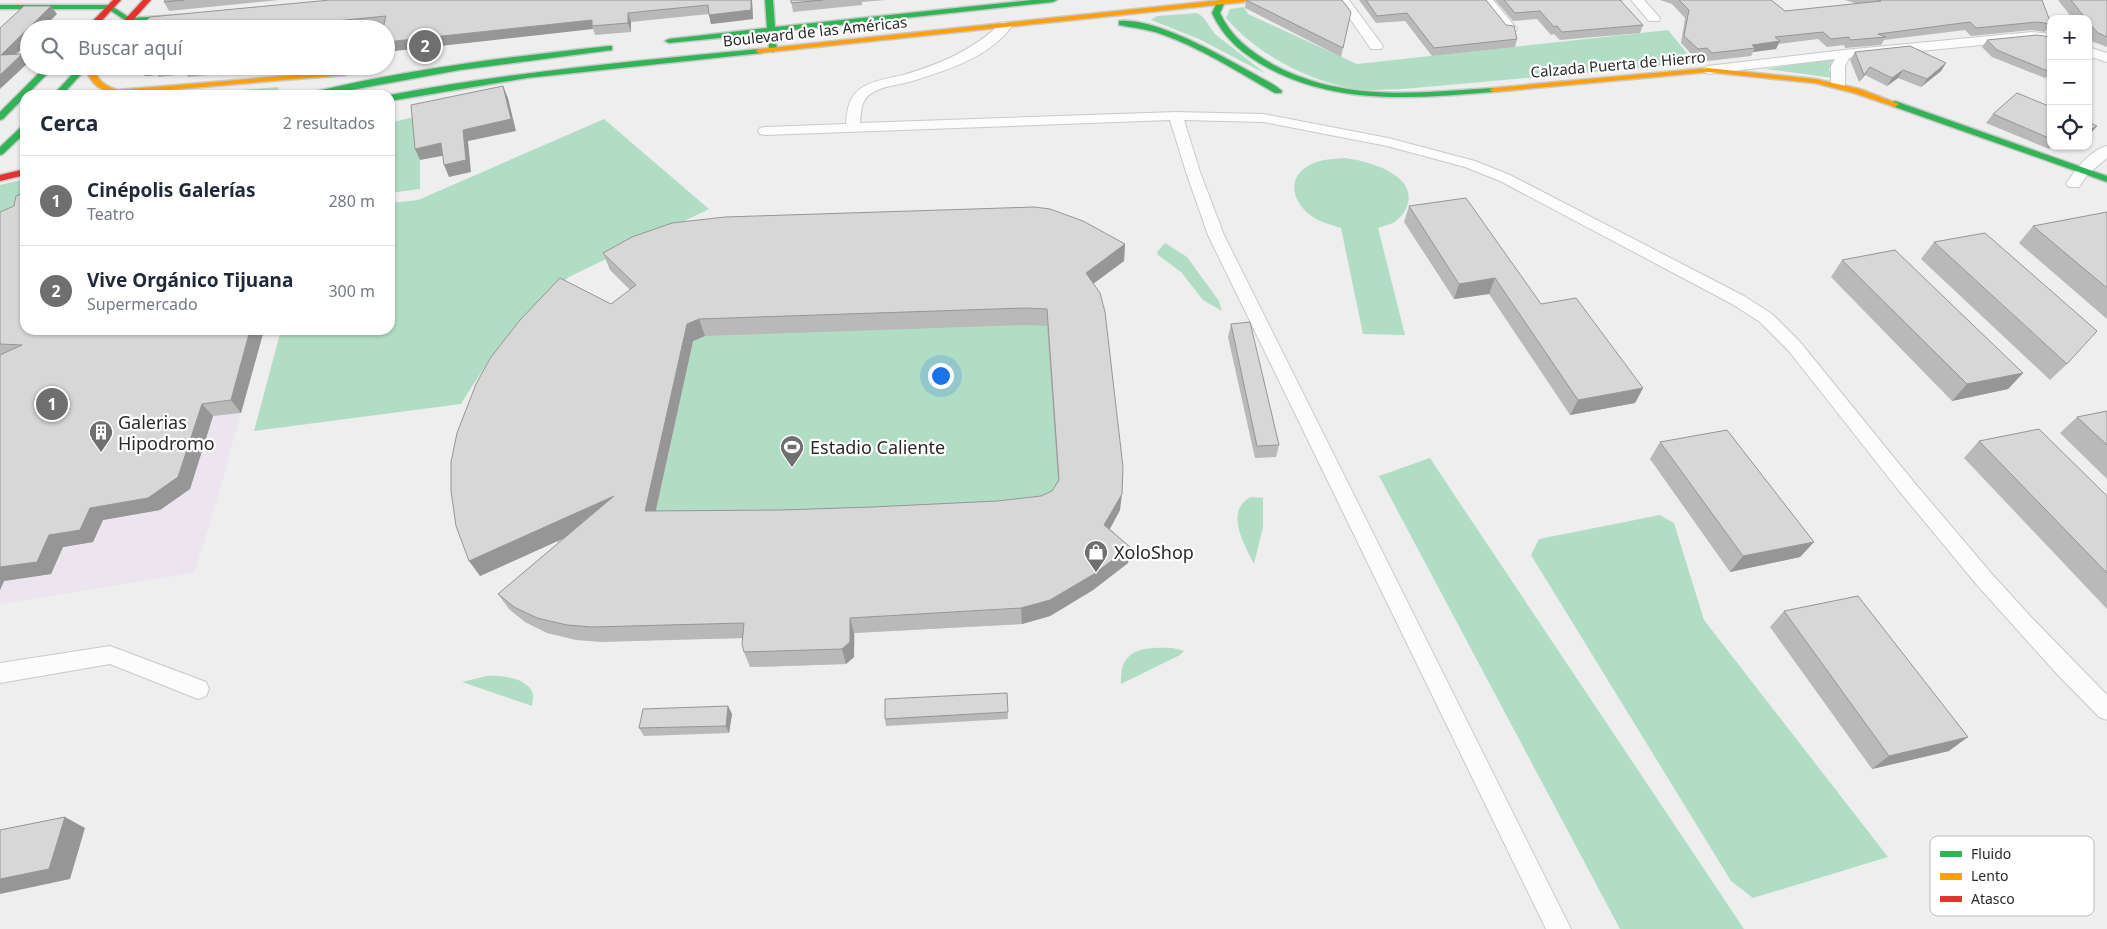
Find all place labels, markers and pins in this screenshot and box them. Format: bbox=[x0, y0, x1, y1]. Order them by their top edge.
pin: 2 bbox=[409, 27, 441, 65]
pin: 1 bbox=[36, 385, 68, 423]
place label: Galerias Hipodromo bbox=[118, 410, 215, 455]
building icon: Galerias Hipodromo bbox=[88, 419, 114, 453]
sports icon: Estadio Caliente bbox=[779, 434, 805, 468]
place label: Estadio Caliente bbox=[810, 435, 945, 459]
shop icon: XoloShop bbox=[1083, 539, 1109, 573]
place label: XoloShop bbox=[1114, 540, 1194, 564]

